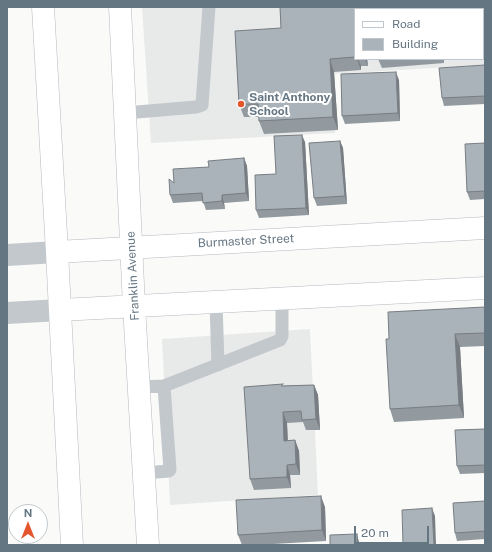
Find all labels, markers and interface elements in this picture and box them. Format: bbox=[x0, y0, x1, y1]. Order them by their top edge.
legend bbox=[354, 8, 484, 60]
text: Road bbox=[392, 17, 420, 31]
text: Building bbox=[392, 37, 438, 51]
place label: Saint Anthony School bbox=[249, 90, 330, 118]
marker: Saint Anthony School bbox=[236, 99, 246, 109]
street label: Franklin Avenue bbox=[123, 231, 143, 321]
street label: Burmaster Street bbox=[197, 231, 295, 251]
north arrow bbox=[8, 504, 48, 544]
text: N bbox=[24, 507, 32, 519]
scale bar bbox=[356, 518, 431, 544]
text: 20 m bbox=[361, 526, 389, 540]

